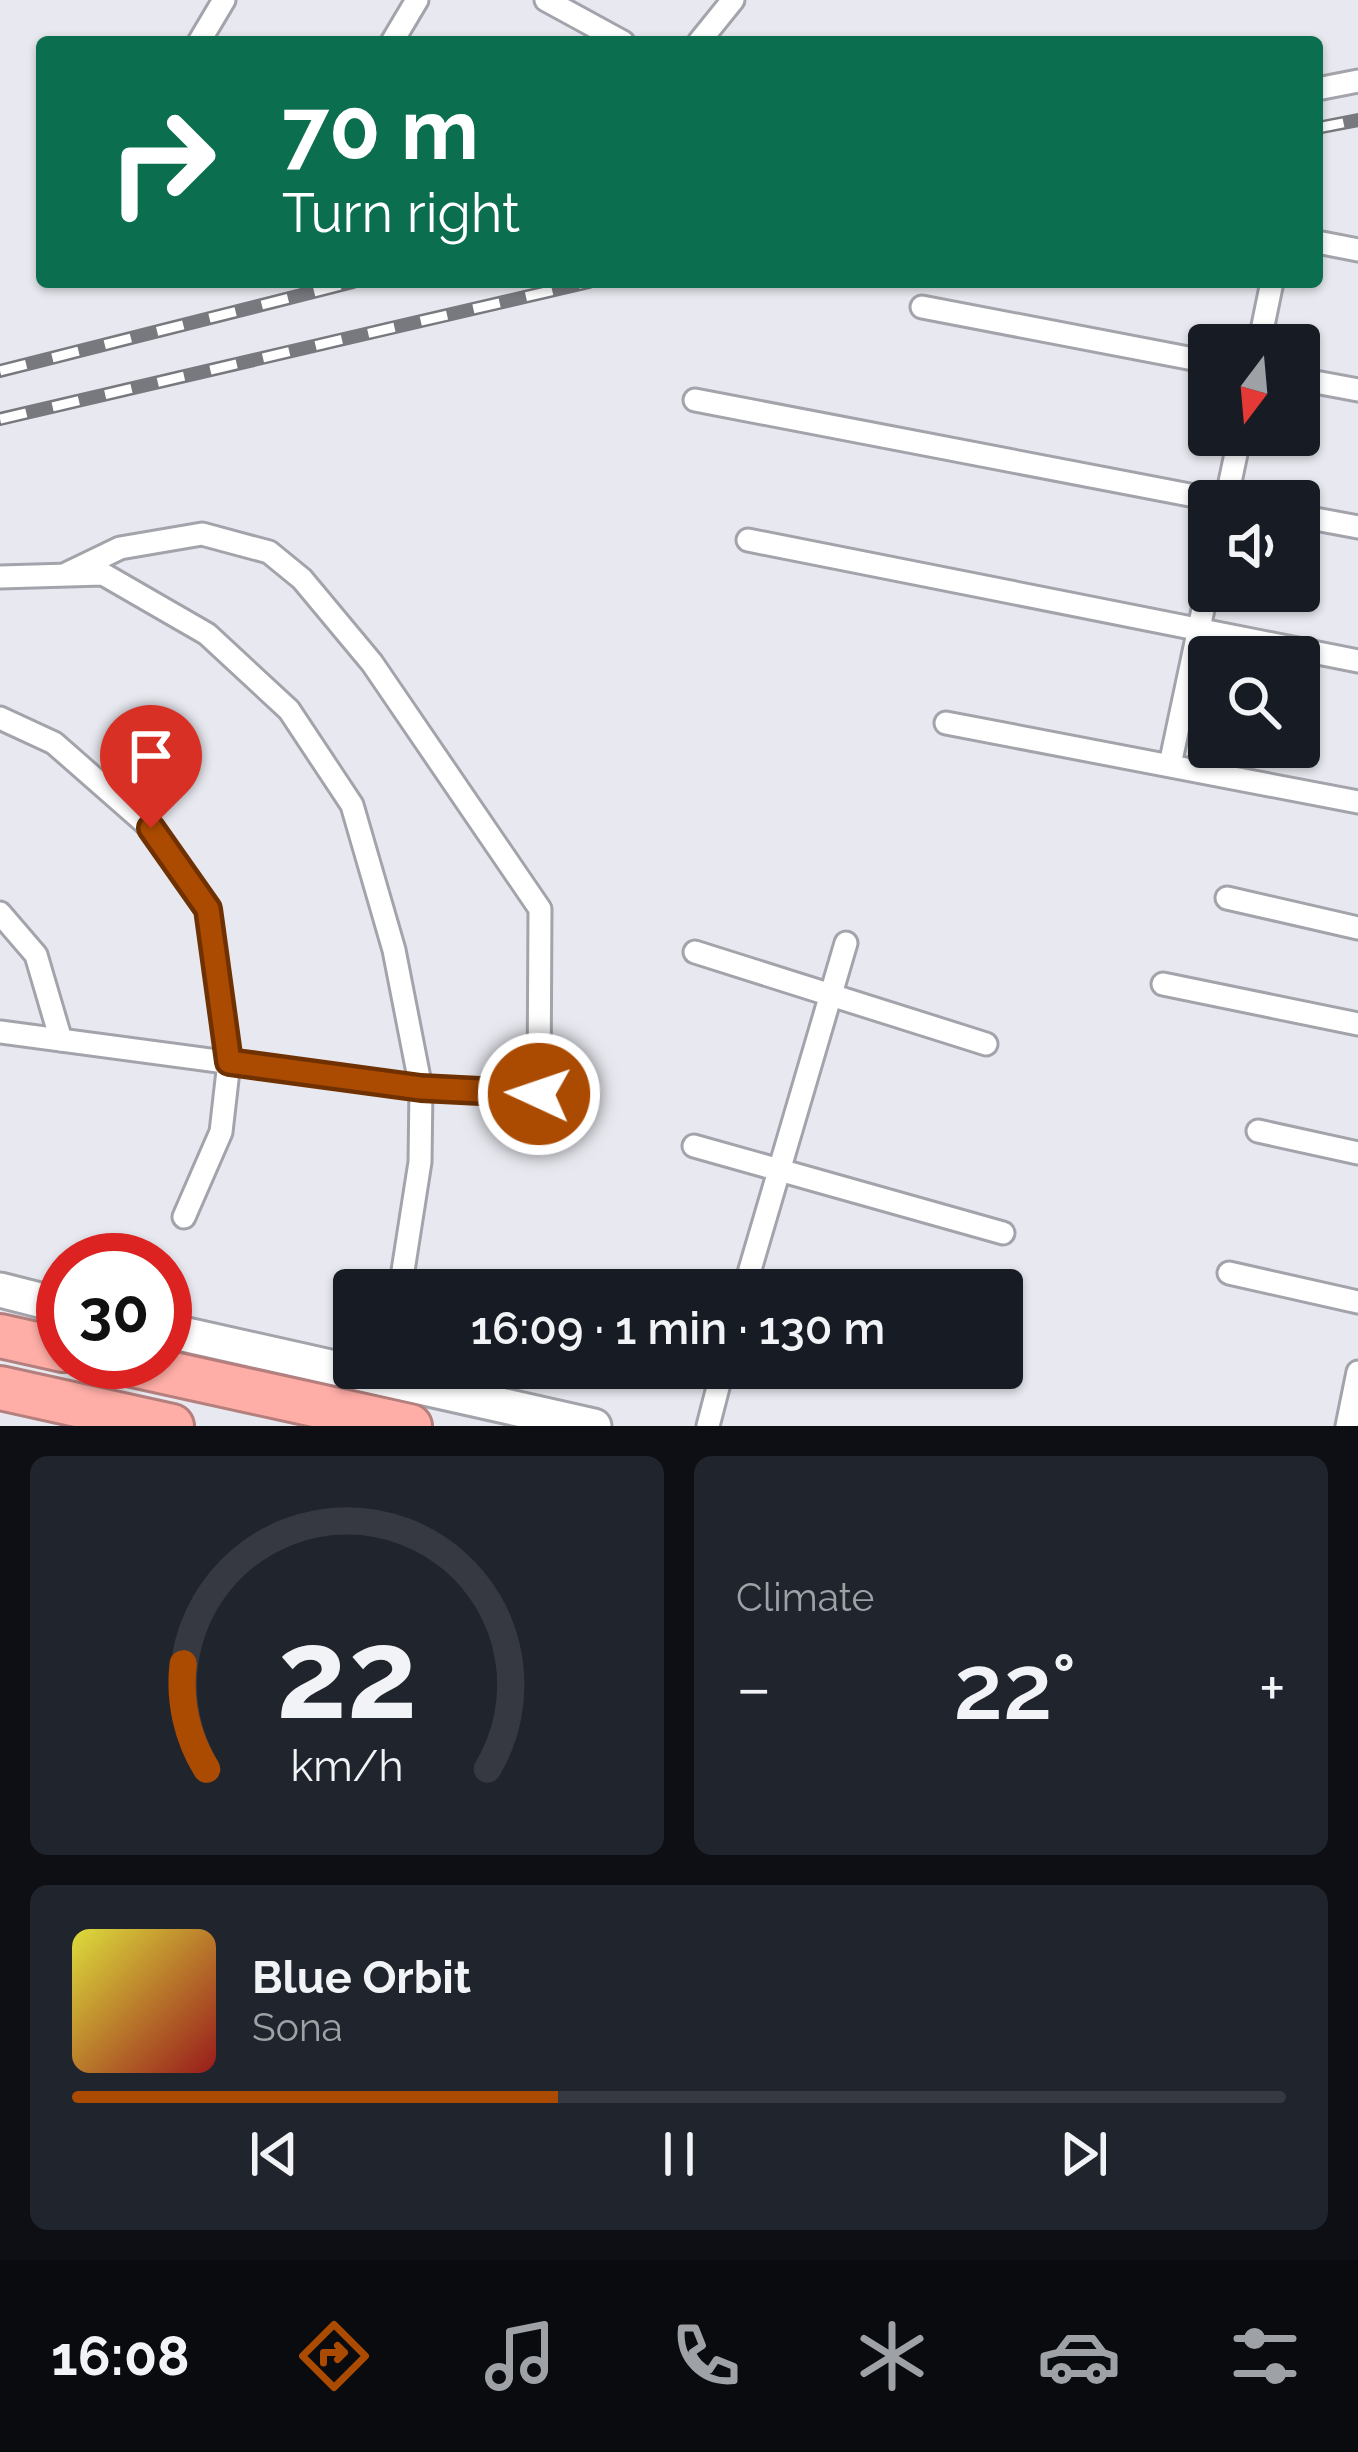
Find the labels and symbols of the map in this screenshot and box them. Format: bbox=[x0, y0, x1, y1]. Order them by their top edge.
north arrow bbox=[1188, 324, 1320, 456]
pin bbox=[100, 705, 202, 828]
position arrow bbox=[476, 1031, 602, 1157]
speed limit sign: 30 bbox=[36, 1233, 192, 1389]

